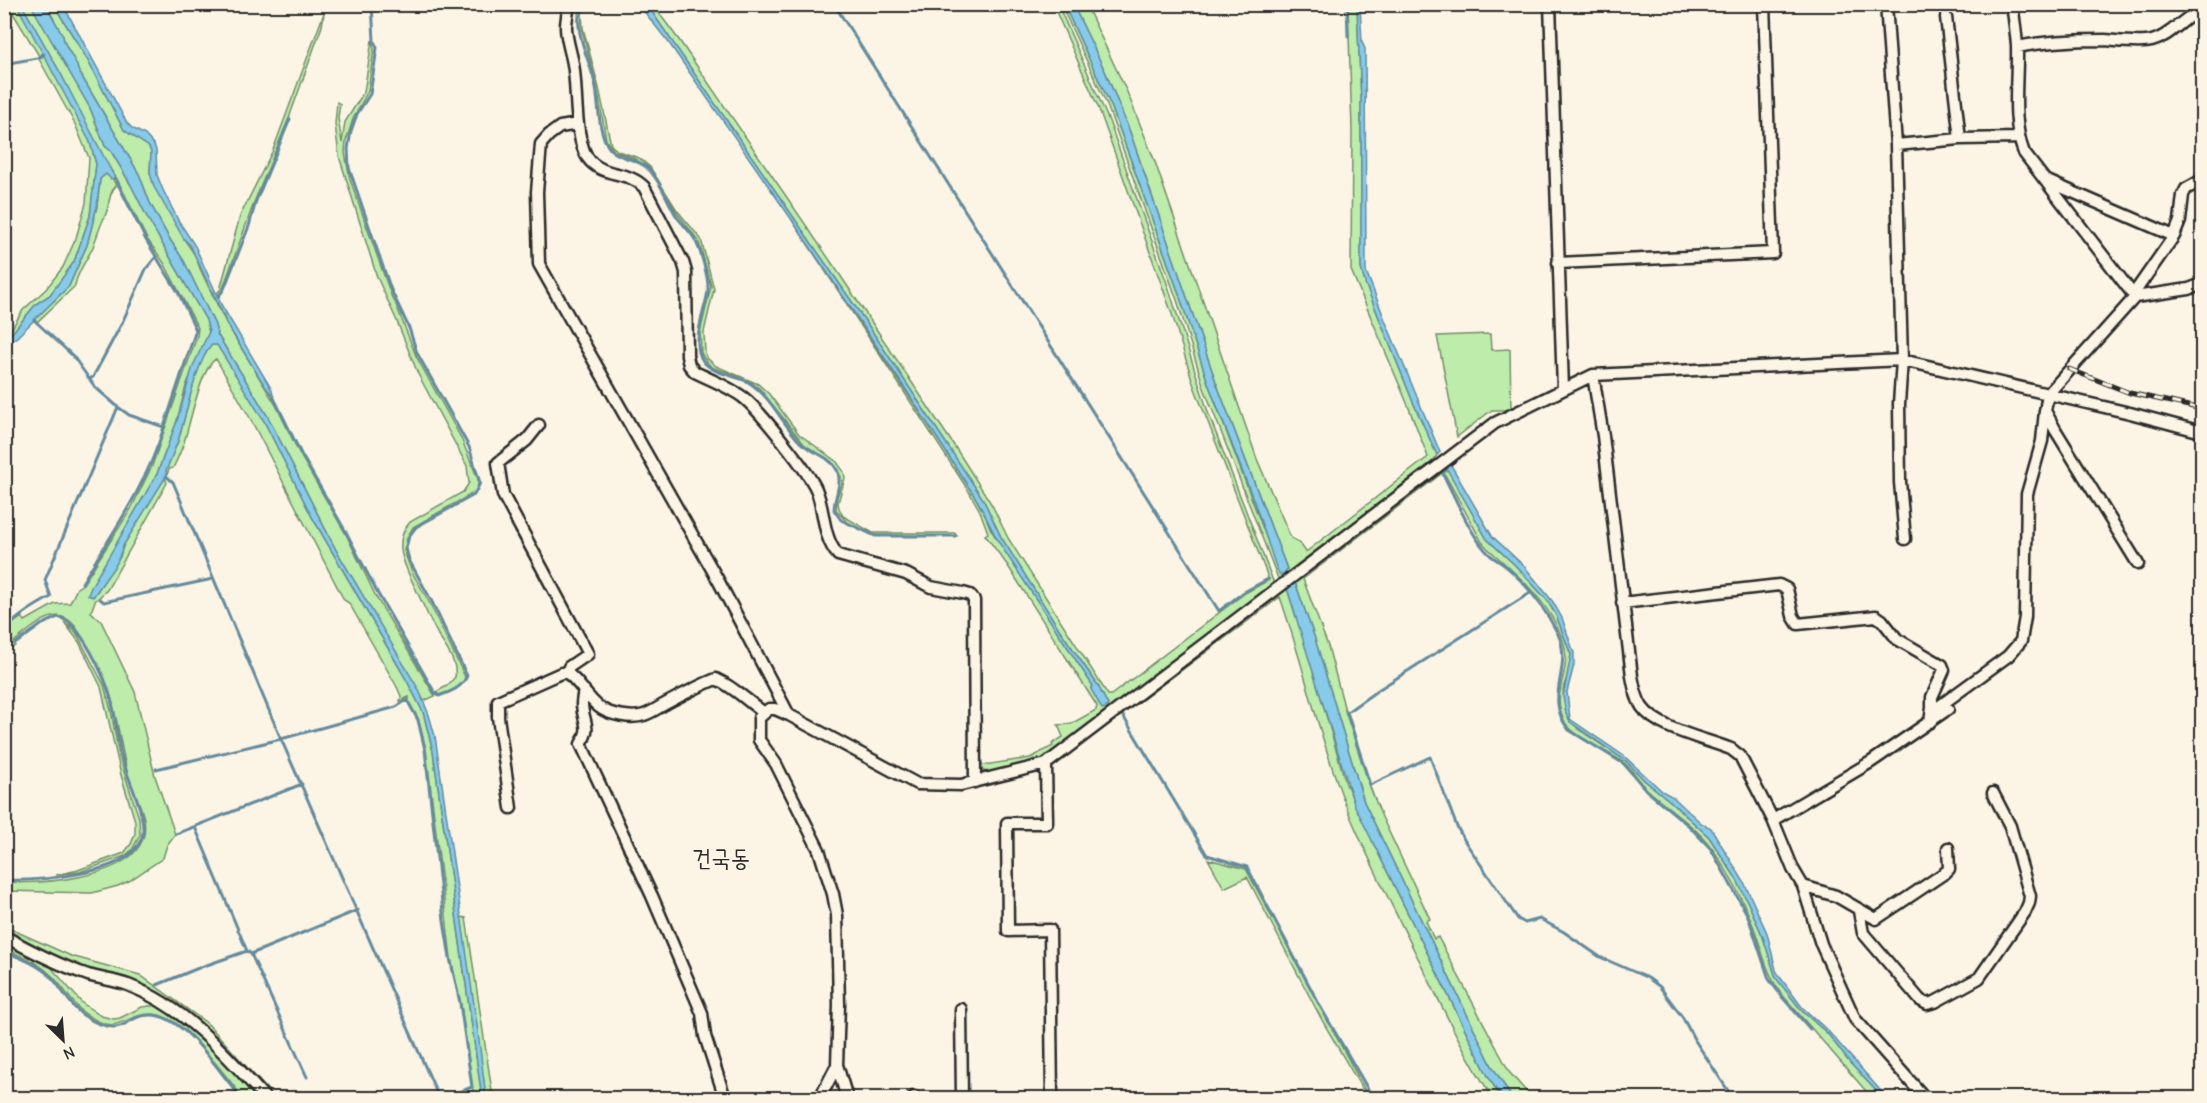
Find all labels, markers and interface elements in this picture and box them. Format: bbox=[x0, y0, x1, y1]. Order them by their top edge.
district label: 건국동 bbox=[692, 844, 750, 872]
north arrow bbox=[33, 1010, 93, 1070]
text: N bbox=[60, 1042, 77, 1063]

